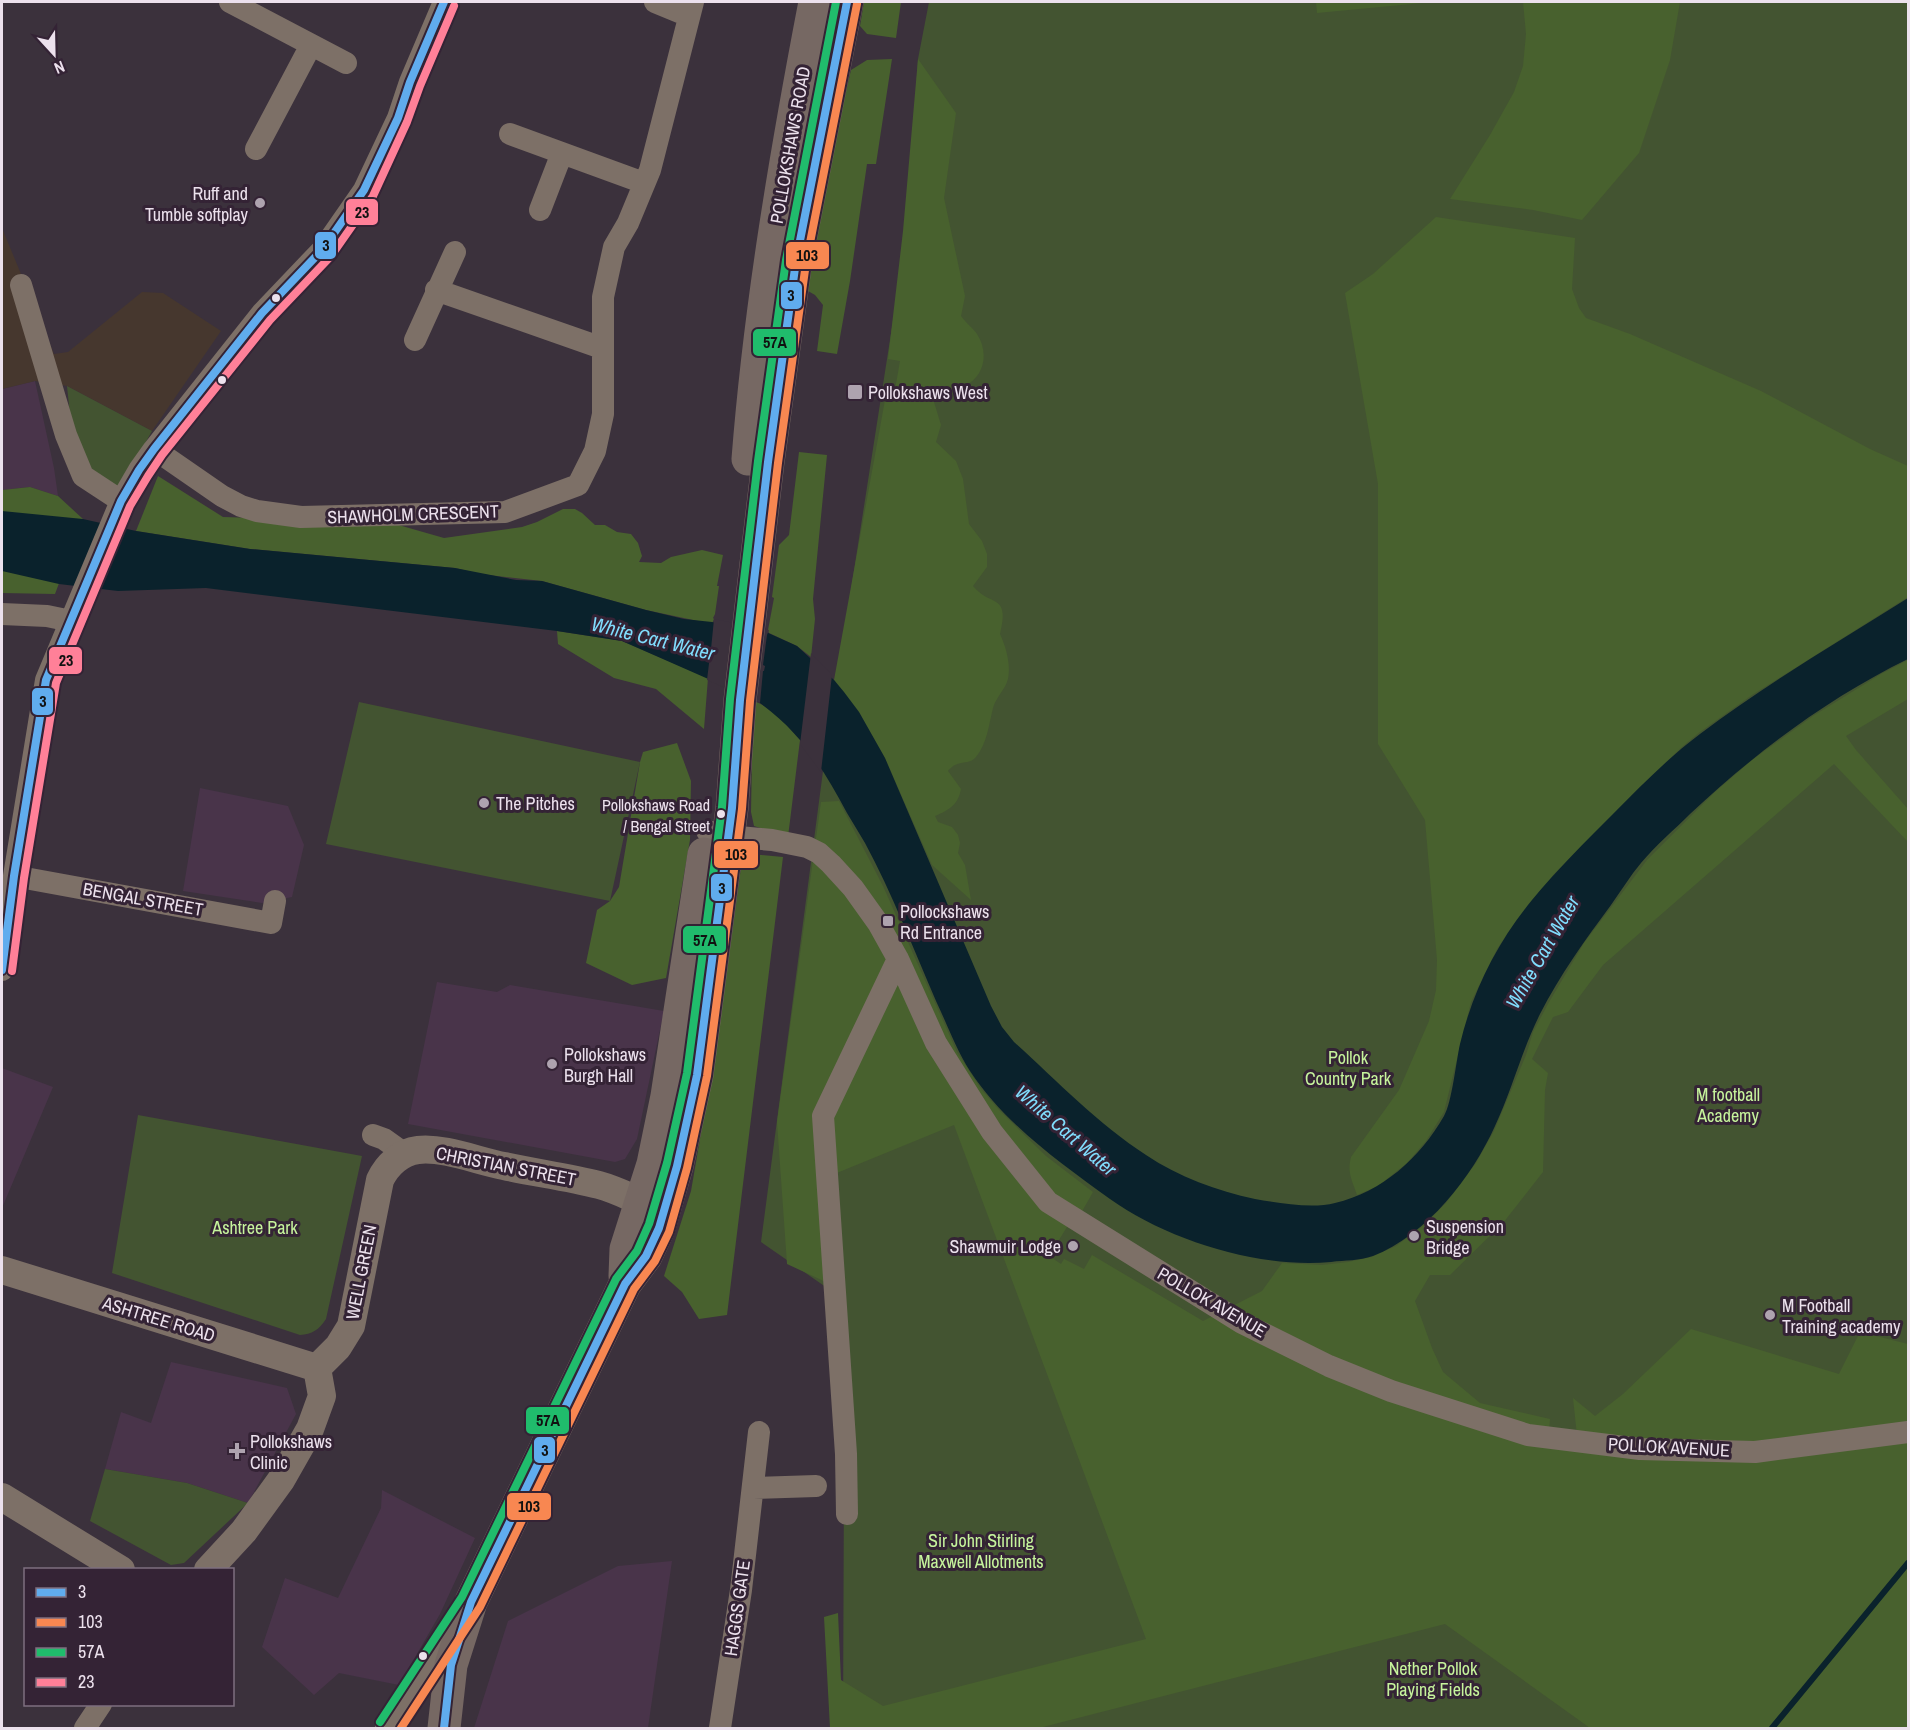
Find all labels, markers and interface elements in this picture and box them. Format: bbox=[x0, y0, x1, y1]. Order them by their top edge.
north arrow bbox=[24, 24, 84, 84]
text: N bbox=[51, 56, 68, 80]
street label: POLLOKSHAWS ROAD bbox=[764, 64, 816, 226]
place label: Ruff and Tumble softplay bbox=[145, 181, 249, 227]
marker: Ruff and Tumble softplay bbox=[253, 196, 267, 210]
line badge: 23 bbox=[345, 198, 379, 226]
text: 23 bbox=[355, 201, 369, 223]
line badge: 3 bbox=[314, 231, 337, 260]
text: 3 bbox=[322, 234, 330, 256]
line badge: 103 bbox=[785, 241, 830, 270]
text: 103 bbox=[796, 244, 818, 266]
line badge: 3 bbox=[780, 281, 803, 310]
text: 3 bbox=[787, 284, 795, 306]
unlabelled marker bbox=[270, 292, 282, 304]
line badge: 57A bbox=[752, 328, 797, 357]
text: 57A bbox=[763, 331, 788, 353]
unlabelled marker bbox=[216, 374, 228, 386]
place label: Pollokshaws West bbox=[868, 380, 988, 405]
marker: Pollokshaws West bbox=[846, 383, 864, 401]
street label: SHAWHOLM CRESCENT bbox=[327, 499, 499, 529]
water label: White Cart Water bbox=[588, 610, 718, 667]
line badge: 23 bbox=[48, 646, 83, 675]
text: 23 bbox=[59, 649, 73, 671]
line badge: 3 bbox=[31, 687, 54, 716]
text: 3 bbox=[39, 690, 47, 712]
place label: The Pitches bbox=[496, 791, 575, 816]
place label: Pollokshaws Road / Bengal Street bbox=[602, 794, 710, 837]
marker: The Pitches bbox=[477, 796, 491, 810]
marker: Pollokshaws Road / Bengal Street bbox=[715, 808, 727, 820]
line badge: 103 bbox=[713, 840, 759, 869]
text: 103 bbox=[725, 843, 747, 865]
line badge: 3 bbox=[710, 873, 733, 902]
street label: BENGAL STREET bbox=[81, 876, 205, 922]
text: 3 bbox=[718, 877, 726, 899]
water label: White Cart Water bbox=[1499, 890, 1586, 1013]
place label: Pollockshaws Rd Entrance bbox=[900, 899, 989, 945]
marker: Pollockshaws Rd Entrance bbox=[881, 914, 895, 928]
line badge: 57A bbox=[682, 925, 727, 954]
text: 57A bbox=[693, 929, 718, 951]
place label: Pollokshaws Burgh Hall bbox=[564, 1042, 646, 1088]
park label: Pollok Country Park bbox=[1305, 1045, 1392, 1091]
marker: Pollokshaws Burgh Hall bbox=[545, 1057, 559, 1071]
water label: White Cart Water bbox=[1009, 1078, 1123, 1182]
park label: M football Academy bbox=[1696, 1082, 1760, 1128]
street label: CHRISTIAN STREET bbox=[434, 1140, 578, 1192]
place label: Suspension Bridge bbox=[1426, 1214, 1504, 1260]
park label: Ashtree Park bbox=[211, 1215, 298, 1240]
street label: WELL GREEN bbox=[340, 1222, 382, 1322]
marker: Suspension Bridge bbox=[1407, 1229, 1421, 1243]
place label: Shawmuir Lodge bbox=[949, 1234, 1061, 1259]
marker: Shawmuir Lodge bbox=[1066, 1239, 1080, 1253]
street label: POLLOK AVENUE bbox=[1153, 1261, 1271, 1343]
street label: ASHTREE ROAD bbox=[99, 1290, 218, 1348]
place label: M Football Training academy bbox=[1782, 1293, 1901, 1339]
marker: M Football Training academy bbox=[1763, 1308, 1777, 1322]
line badge: 57A bbox=[525, 1406, 570, 1435]
text: 57A bbox=[536, 1409, 561, 1431]
place label: Pollokshaws Clinic bbox=[250, 1429, 332, 1475]
street label: POLLOK AVENUE bbox=[1607, 1431, 1731, 1463]
line badge: 3 bbox=[533, 1436, 556, 1464]
text: 3 bbox=[541, 1439, 549, 1461]
marker: Pollokshaws Clinic bbox=[228, 1442, 246, 1460]
line badge: 103 bbox=[506, 1492, 552, 1521]
text: 103 bbox=[518, 1495, 540, 1517]
park label: Sir John Stirling Maxwell Allotments bbox=[918, 1528, 1044, 1574]
street label: HAGGS GATE bbox=[718, 1558, 756, 1658]
legend bbox=[24, 1568, 234, 1706]
text: 3 bbox=[78, 1579, 86, 1604]
text: 103 bbox=[78, 1609, 103, 1634]
text: 57A bbox=[78, 1639, 104, 1664]
unlabelled marker bbox=[417, 1650, 429, 1662]
park label: Nether Pollok Playing Fields bbox=[1386, 1656, 1480, 1702]
text: 23 bbox=[78, 1669, 94, 1694]

